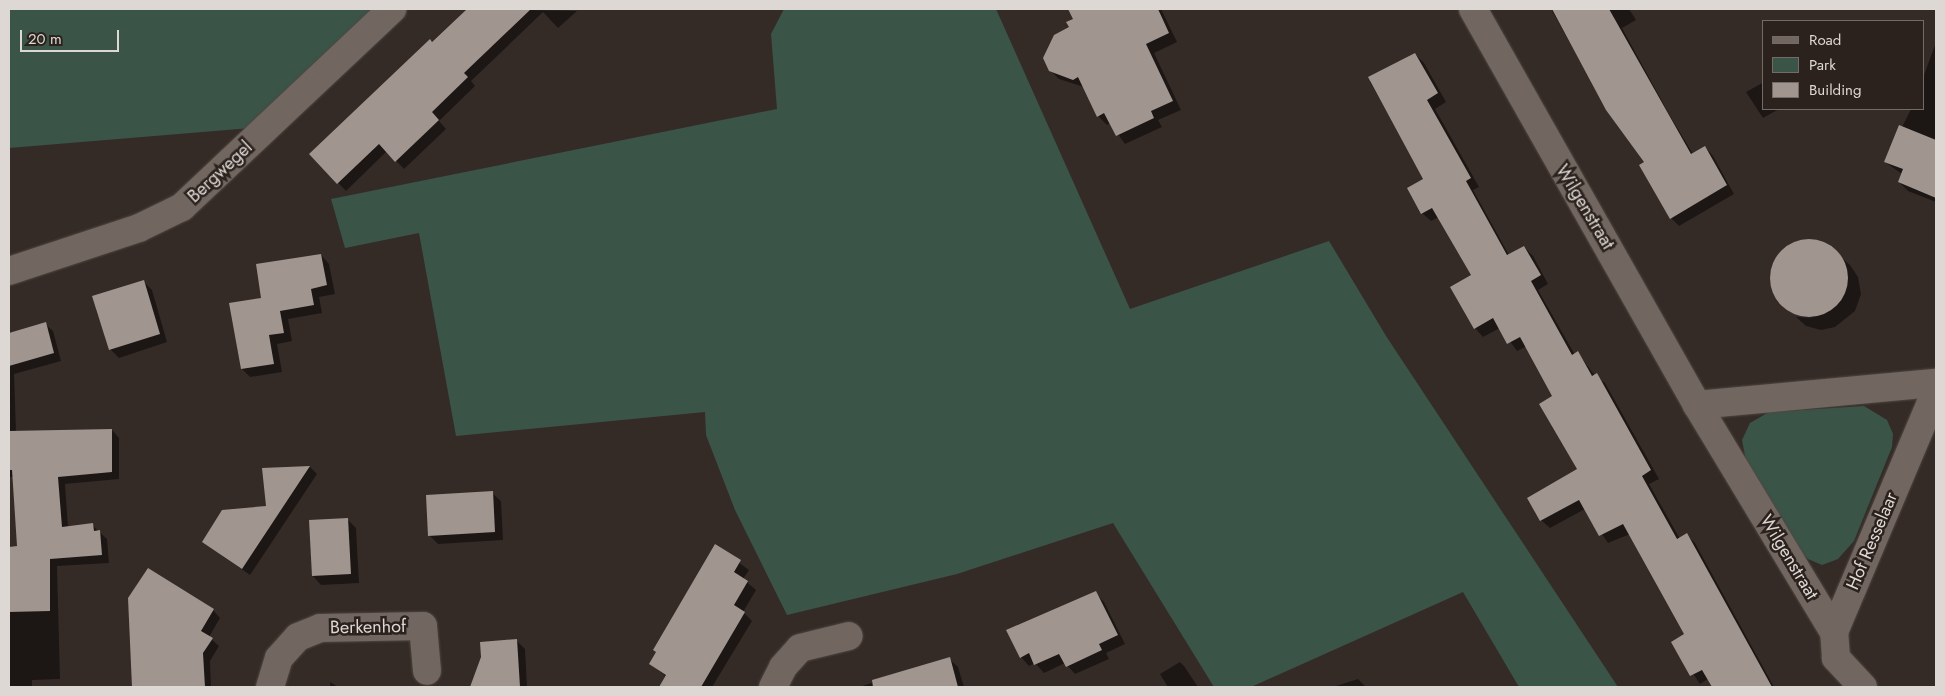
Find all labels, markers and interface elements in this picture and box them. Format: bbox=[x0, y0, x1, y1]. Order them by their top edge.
scale bar bbox=[22, 20, 121, 52]
legend bbox=[1762, 20, 1925, 110]
text: 20 m bbox=[28, 28, 62, 50]
text: Road bbox=[1809, 29, 1841, 51]
text: Park bbox=[1809, 54, 1836, 76]
text: Building bbox=[1809, 79, 1861, 101]
street label: Bergwegel bbox=[183, 137, 257, 207]
street label: Wilgenstraat bbox=[1551, 161, 1619, 253]
street label: Hof Resselaar bbox=[1842, 489, 1902, 593]
street label: Wilgenstraat bbox=[1755, 511, 1823, 603]
street label: Berkenhof bbox=[330, 616, 406, 638]

